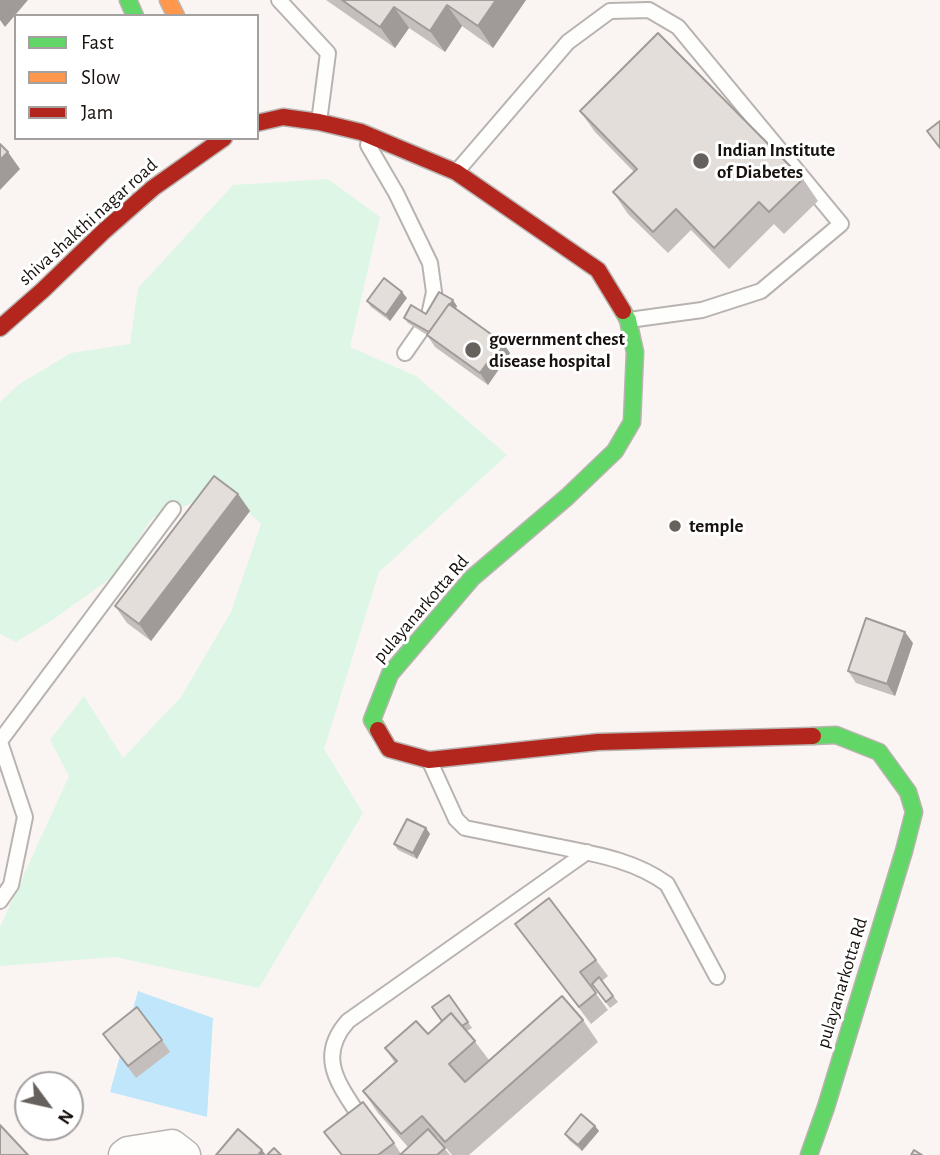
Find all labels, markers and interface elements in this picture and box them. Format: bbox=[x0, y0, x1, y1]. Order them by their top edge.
legend bbox=[14, 14, 259, 140]
text: Fast bbox=[81, 32, 114, 53]
text: Slow bbox=[81, 67, 120, 88]
text: Jam bbox=[81, 102, 113, 123]
place label: Indian Institute of Diabetes bbox=[717, 139, 835, 183]
marker: Indian Institute of Diabetes bbox=[691, 151, 711, 171]
street label: shiva shakthi nagar road bbox=[14, 154, 162, 290]
place label: government chest disease hospital bbox=[489, 328, 625, 372]
marker: government chest disease hospital bbox=[463, 340, 483, 360]
place label: temple bbox=[689, 515, 743, 537]
marker: temple bbox=[667, 518, 683, 534]
street label: pulayanarkotta Rd bbox=[368, 551, 474, 667]
street label: pulayanarkotta Rd bbox=[811, 915, 873, 1051]
north arrow bbox=[14, 1071, 84, 1141]
text: N bbox=[54, 1106, 77, 1127]

